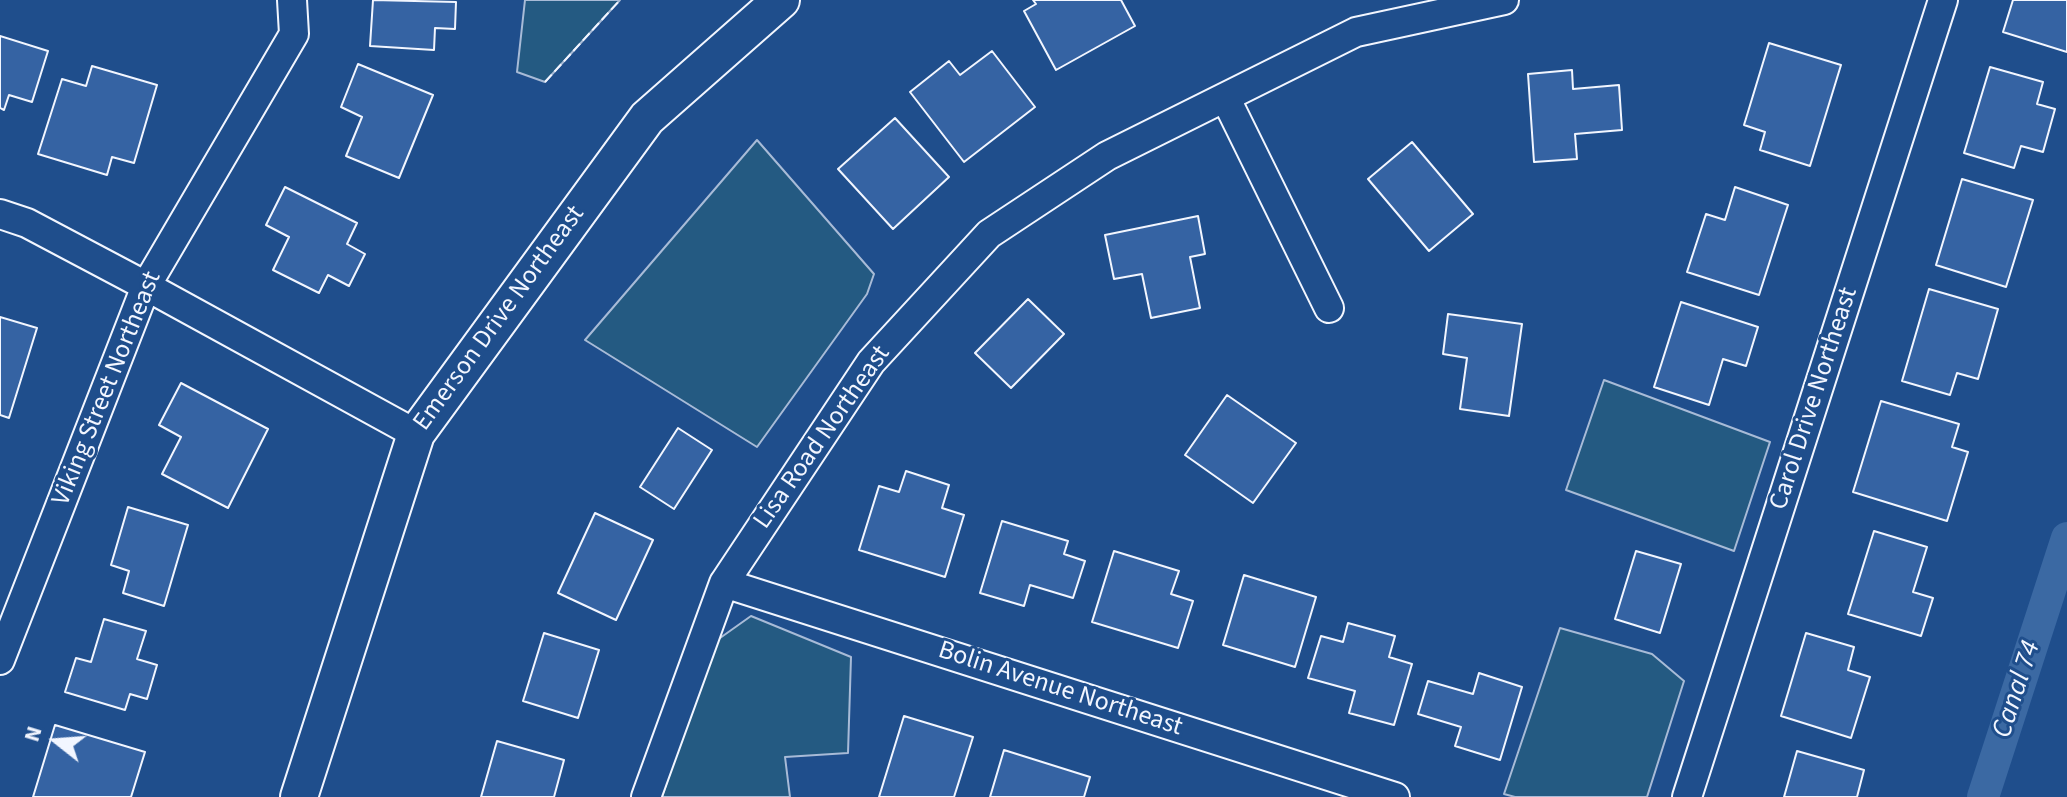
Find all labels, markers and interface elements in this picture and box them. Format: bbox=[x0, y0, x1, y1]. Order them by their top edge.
street label: Emerson Drive Northeast bbox=[408, 200, 592, 438]
street label: Viking Street Northeast bbox=[47, 267, 169, 511]
street label: Carol Drive Northeast bbox=[1764, 284, 1866, 514]
street label: Lisa Road Northeast bbox=[748, 340, 898, 536]
street label: Bolin Avenue Northeast bbox=[934, 636, 1186, 744]
water label: Canal 74 bbox=[1987, 637, 2049, 743]
north arrow bbox=[16, 701, 96, 781]
text: N bbox=[16, 722, 50, 746]

